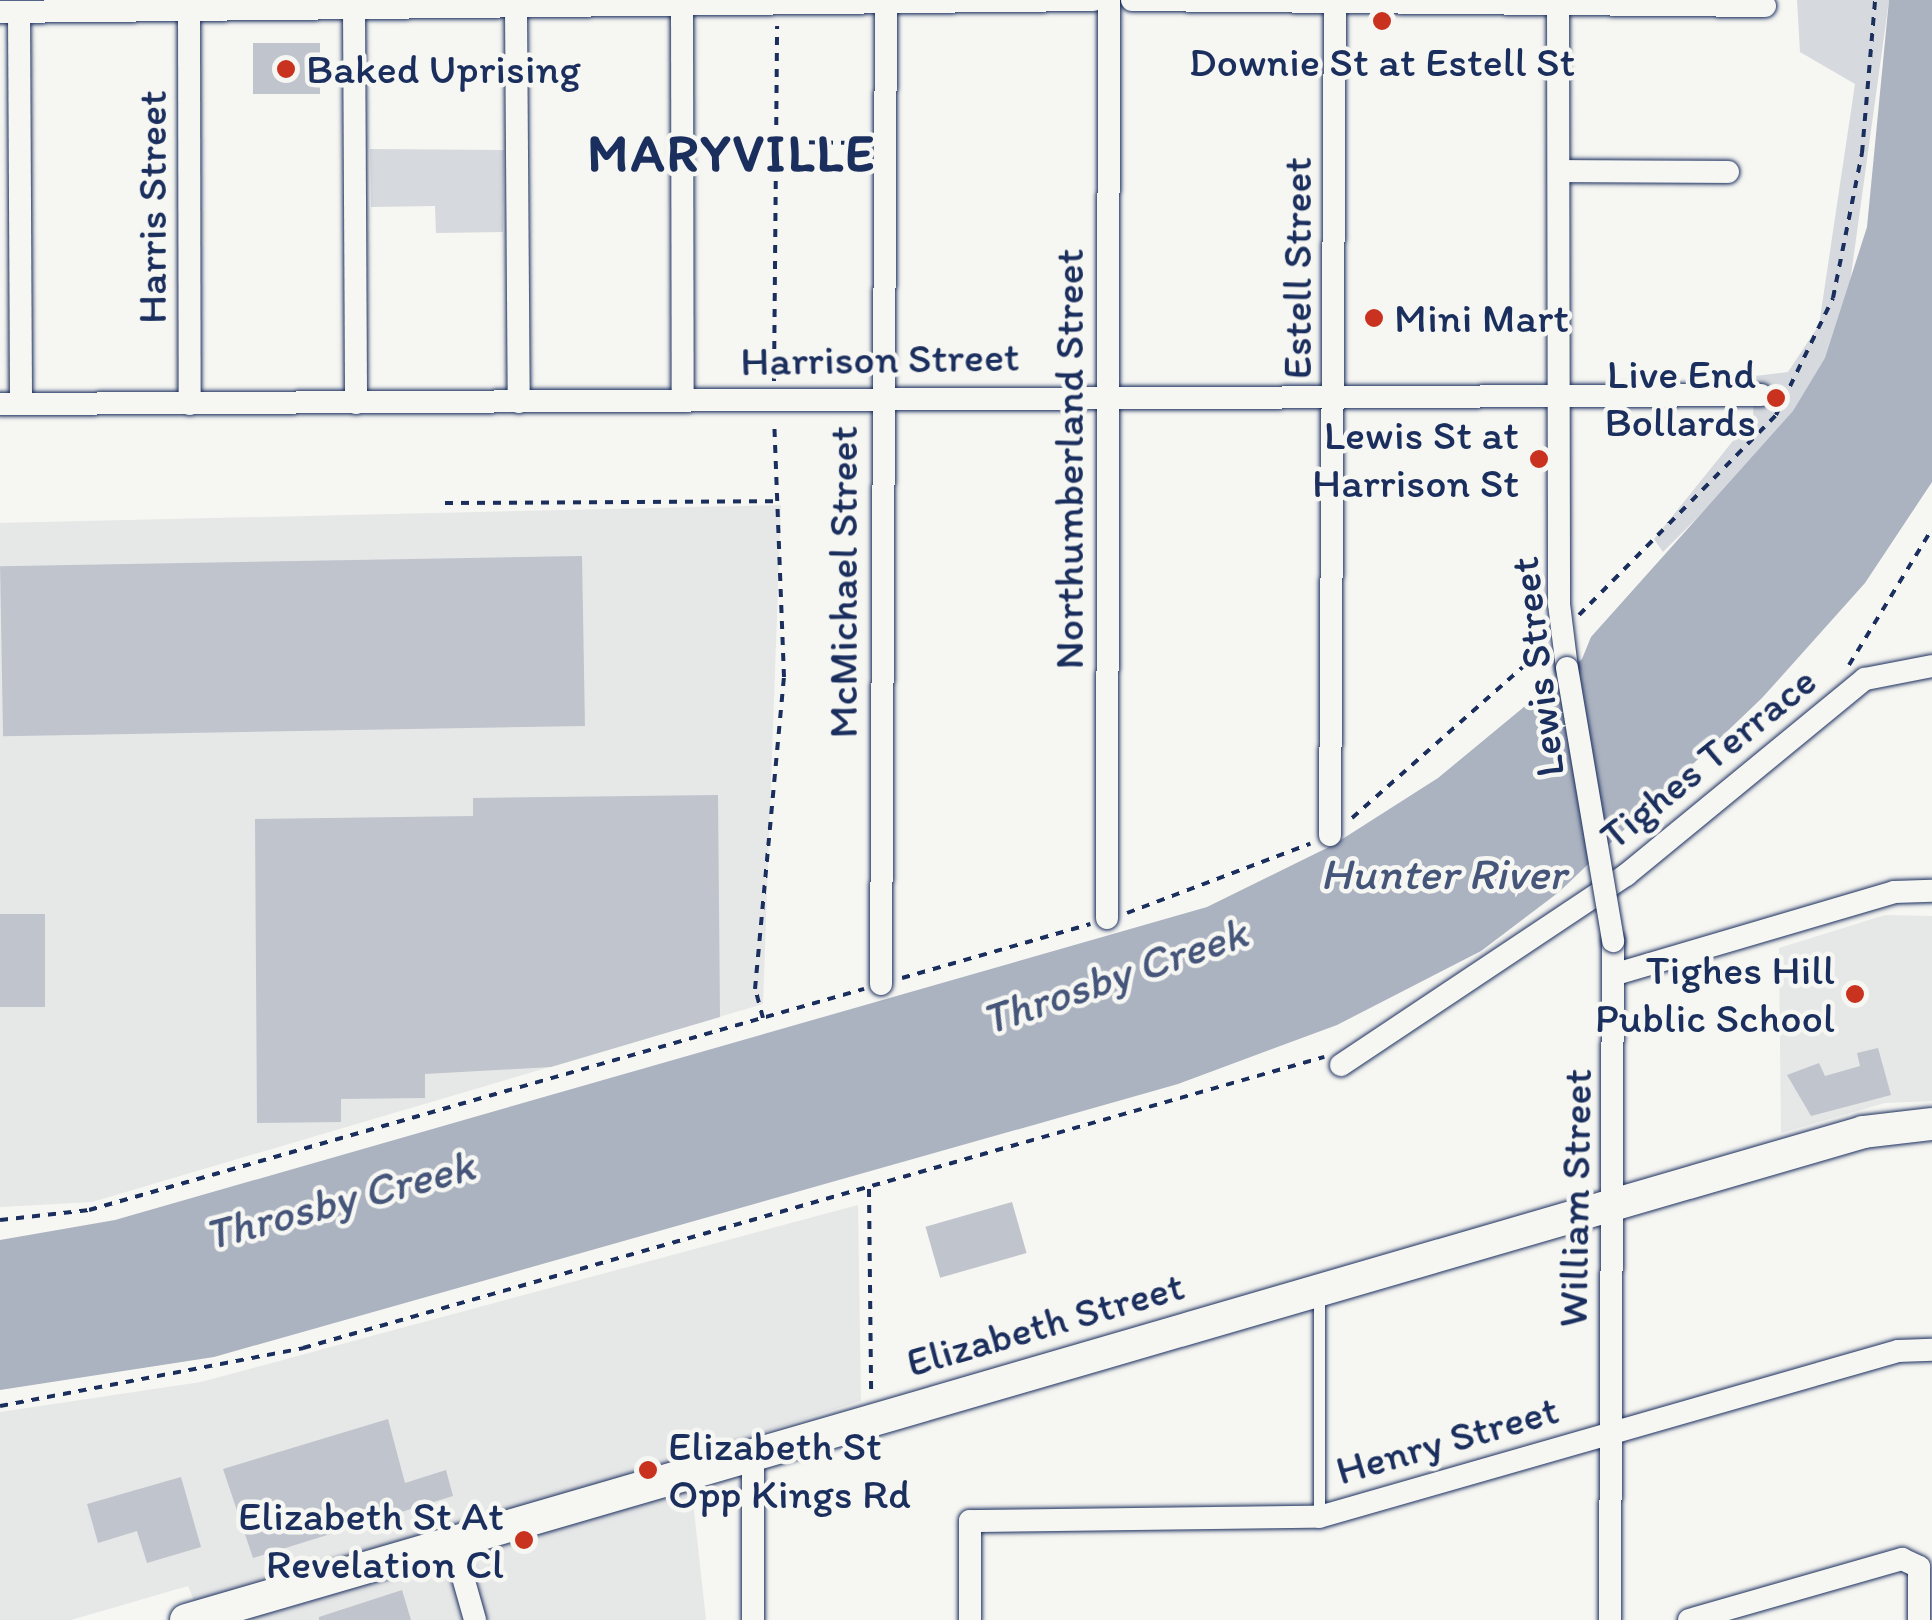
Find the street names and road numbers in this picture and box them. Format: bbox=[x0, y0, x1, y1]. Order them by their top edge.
street label: Harris Street bbox=[127, 90, 177, 324]
street label: Estell Street bbox=[1272, 157, 1322, 379]
street label: Northumberland Street bbox=[1044, 248, 1094, 670]
street label: Harrison Street bbox=[740, 331, 1020, 387]
street label: McMichael Street bbox=[818, 426, 868, 738]
street label: Lewis Street bbox=[1499, 555, 1575, 779]
street label: Tighes Terrace bbox=[1592, 657, 1824, 859]
street label: William Street bbox=[1548, 1068, 1602, 1328]
street label: Elizabeth Street bbox=[901, 1260, 1189, 1388]
street label: Henry Street bbox=[1330, 1384, 1564, 1496]

